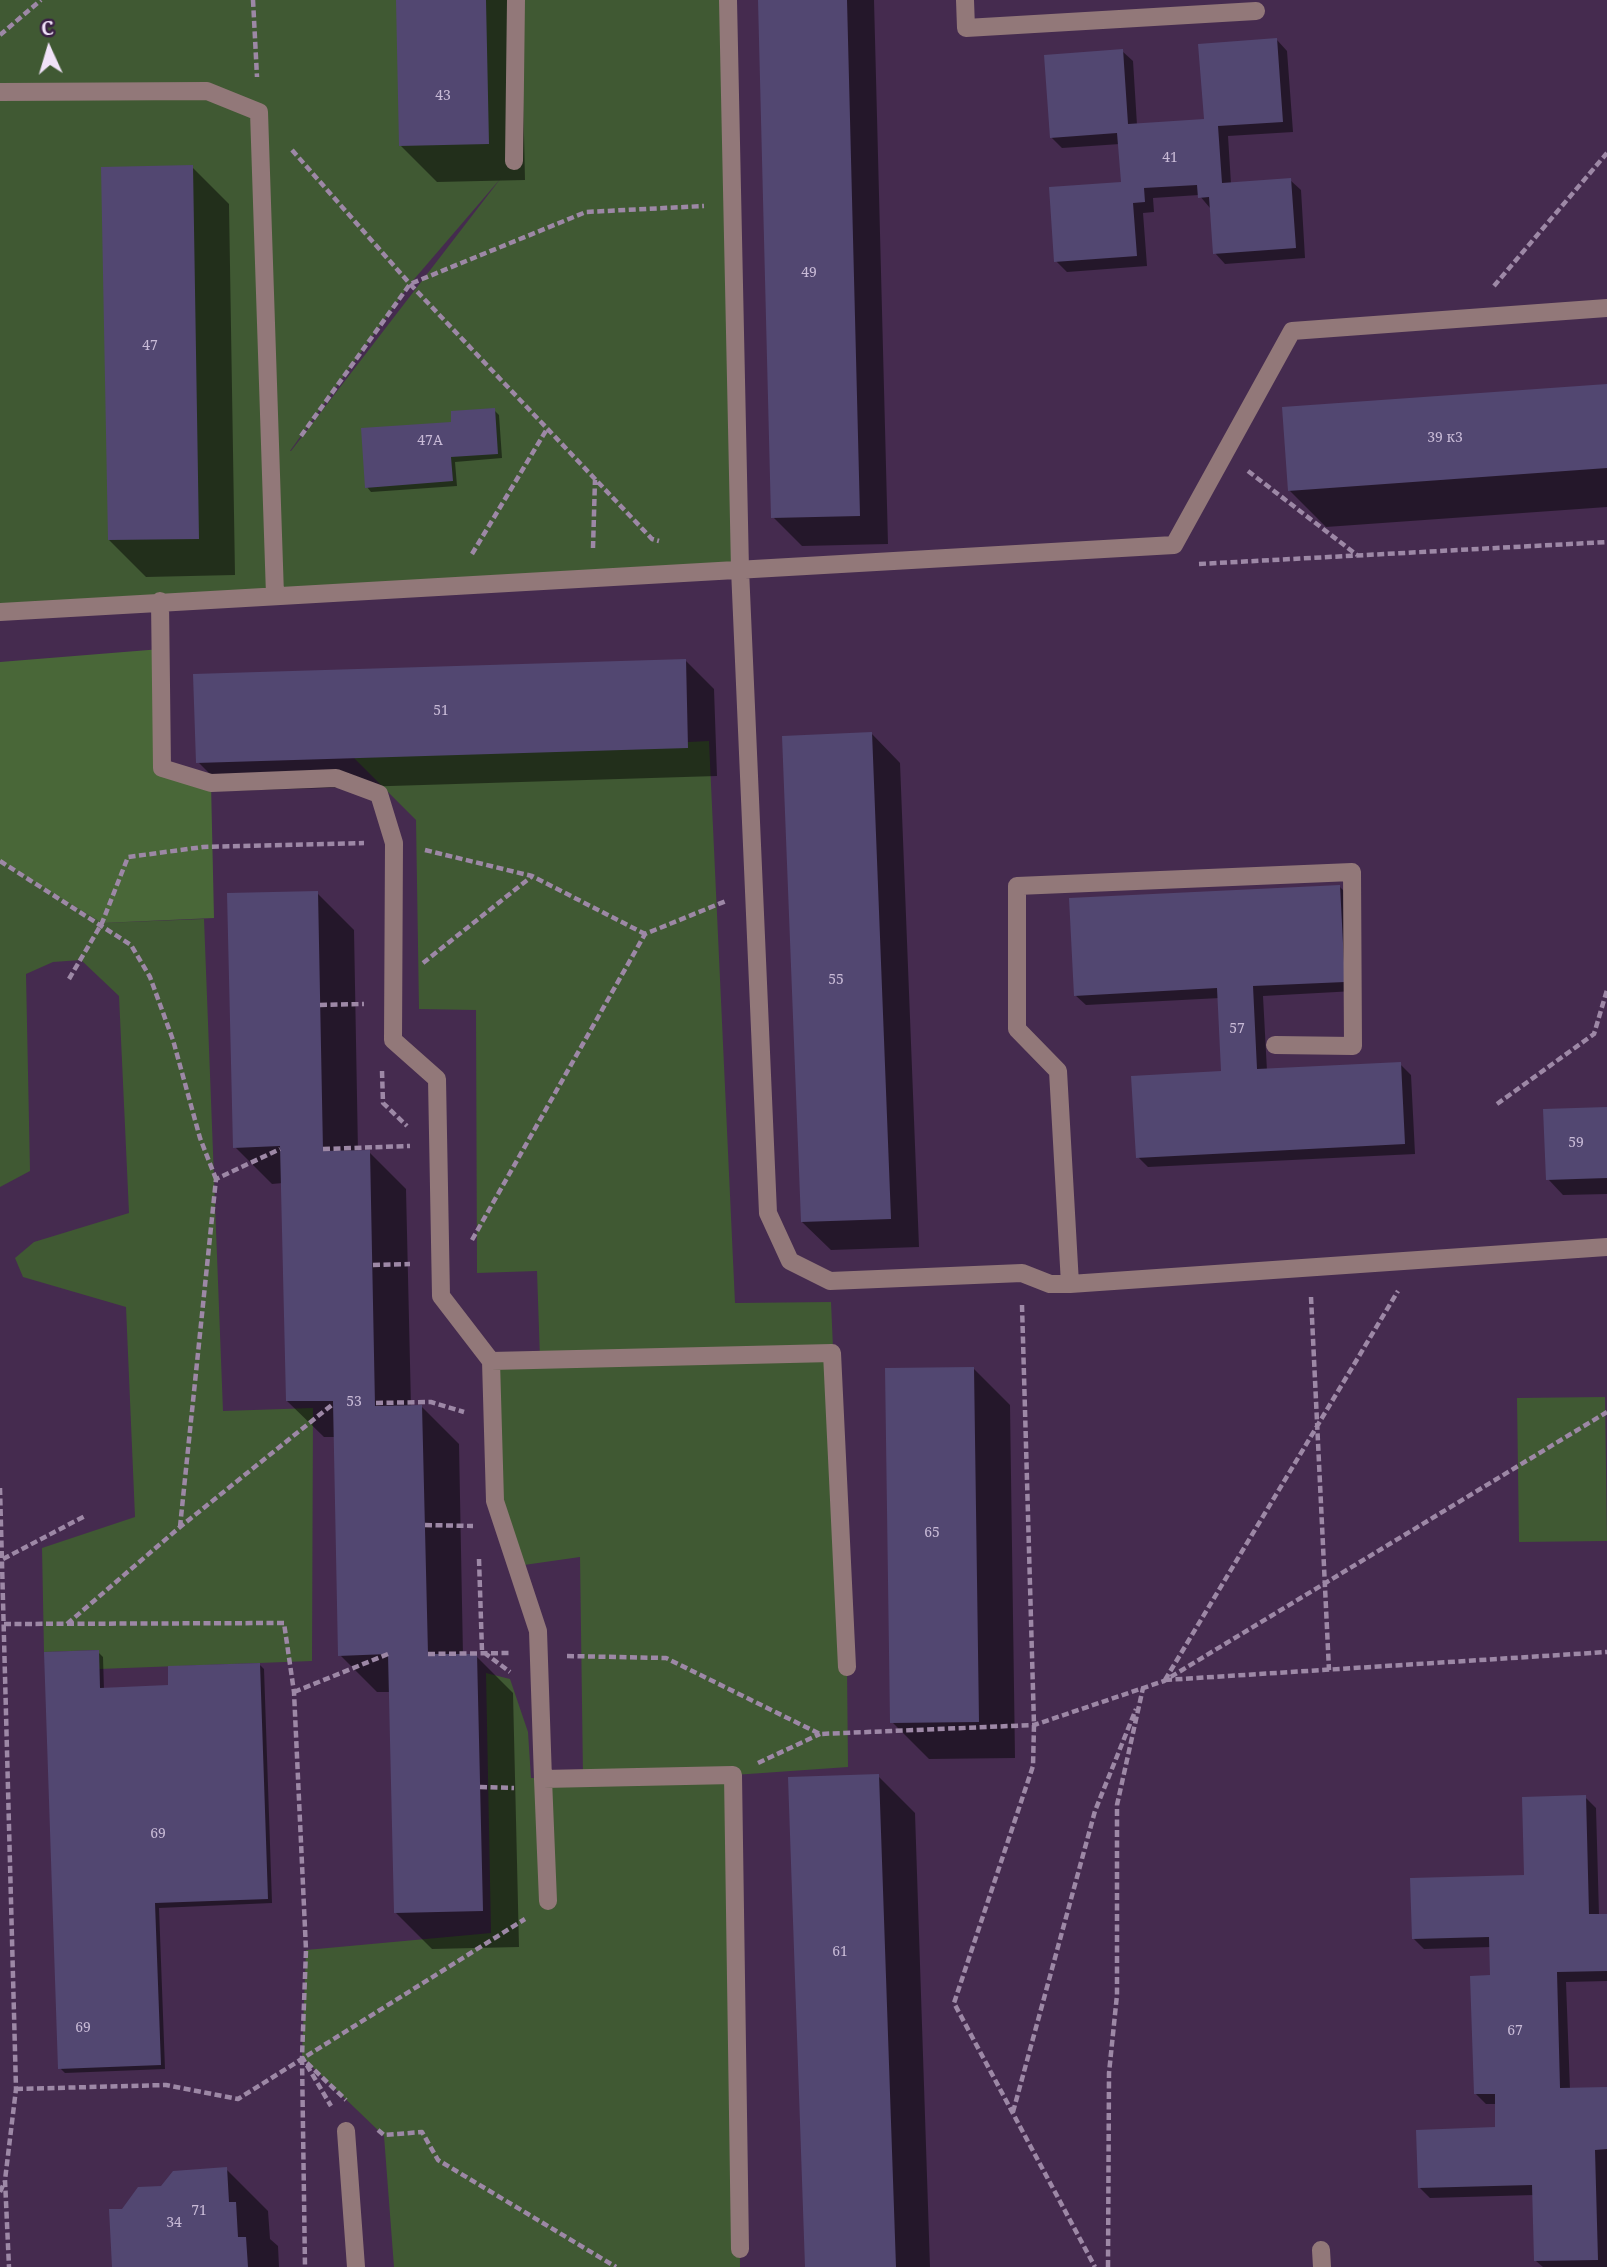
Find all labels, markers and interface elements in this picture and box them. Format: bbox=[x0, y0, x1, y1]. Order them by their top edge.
north arrow bbox=[14, 14, 84, 84]
text: С bbox=[40, 15, 55, 41]
house number: 43 bbox=[435, 88, 451, 104]
house number: 41 bbox=[1162, 150, 1178, 166]
house number: 49 bbox=[801, 265, 817, 281]
house number: 47 bbox=[142, 338, 158, 354]
house number: 39 к3 bbox=[1427, 430, 1463, 446]
house number: 47А bbox=[417, 433, 443, 449]
house number: 51 bbox=[433, 703, 449, 719]
house number: 55 bbox=[828, 972, 844, 988]
house number: 57 bbox=[1229, 1021, 1245, 1037]
house number: 59 bbox=[1568, 1135, 1584, 1151]
house number: 53 bbox=[346, 1394, 362, 1410]
house number: 65 bbox=[924, 1525, 940, 1541]
house number: 69 bbox=[150, 1826, 166, 1842]
house number: 61 bbox=[832, 1944, 848, 1960]
house number: 69 bbox=[75, 2020, 91, 2036]
house number: 67 bbox=[1507, 2023, 1523, 2039]
house number: 71 bbox=[191, 2203, 207, 2219]
house number: 34 bbox=[166, 2215, 182, 2231]

